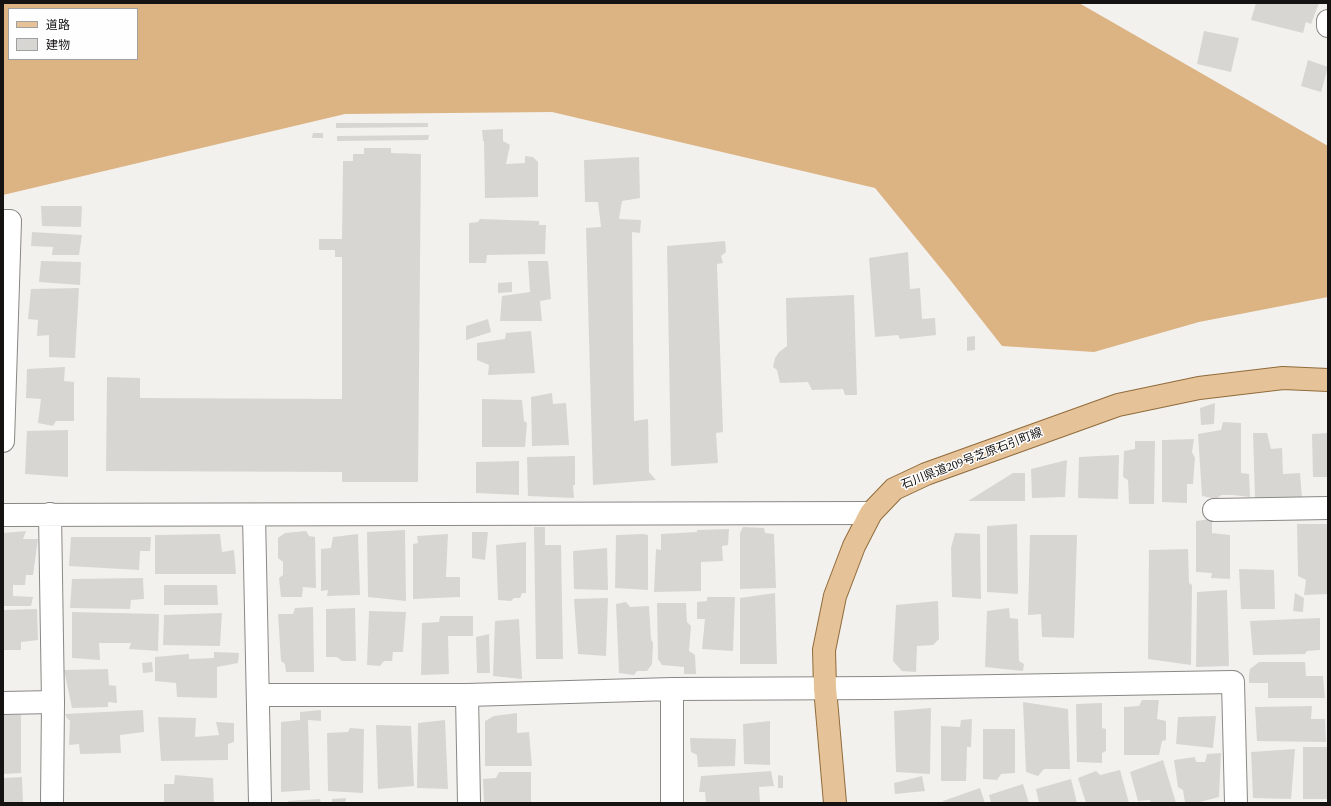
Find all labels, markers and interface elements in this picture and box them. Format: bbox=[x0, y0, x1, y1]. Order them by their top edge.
legend bbox=[8, 8, 138, 60]
text: 道路 bbox=[46, 17, 70, 33]
text: 建物 bbox=[46, 37, 70, 53]
street label: 石川県道209号芝原石引町線 bbox=[899, 425, 1045, 493]

